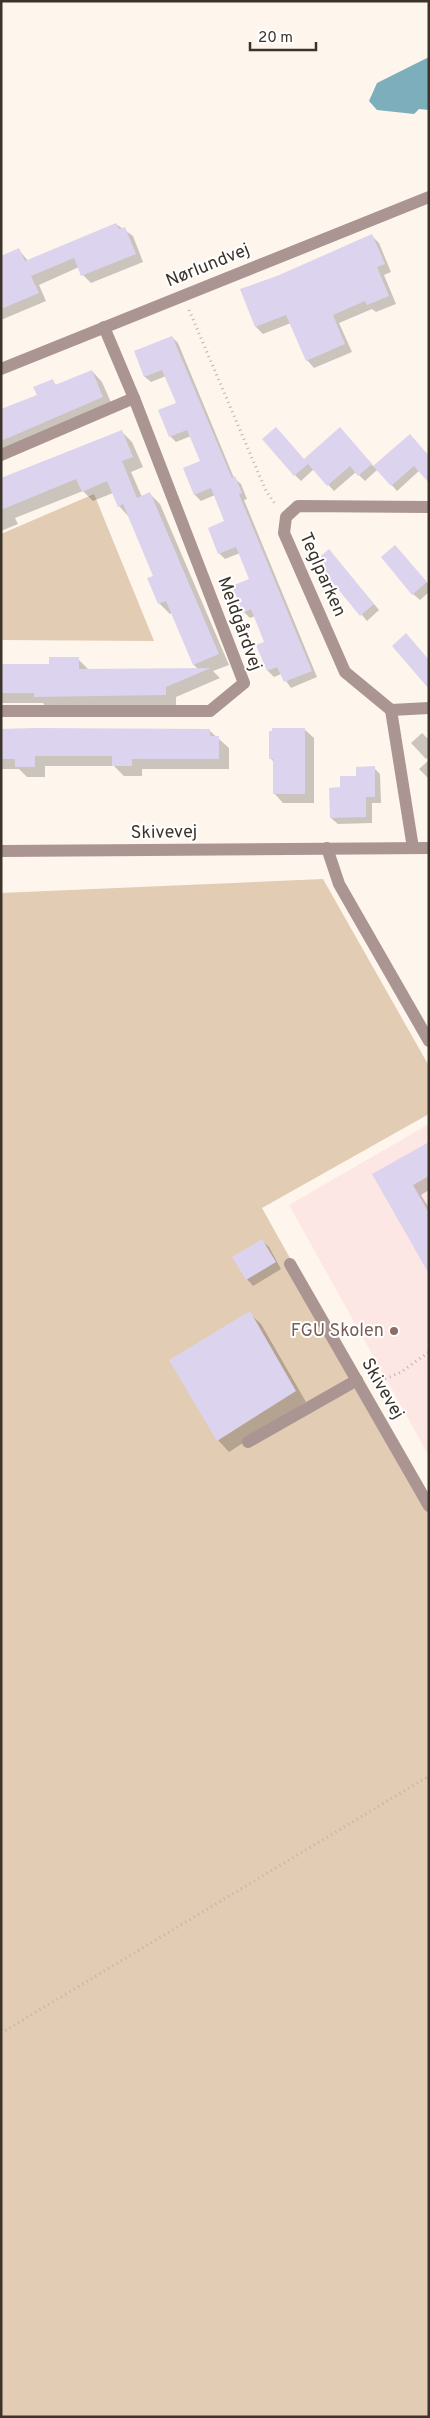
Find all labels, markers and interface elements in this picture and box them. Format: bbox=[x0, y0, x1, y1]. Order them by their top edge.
scale bar bbox=[250, 20, 316, 52]
text: 20 m bbox=[258, 29, 293, 48]
street label: Nørlundvej bbox=[163, 239, 253, 293]
street label: Teglparken bbox=[293, 529, 351, 621]
street label: Meldgårdvej bbox=[211, 574, 267, 674]
street label: Skivevej bbox=[130, 821, 198, 845]
place label: FGU Skolen bbox=[291, 1320, 384, 1343]
marker: FGU Skolen bbox=[388, 1325, 400, 1337]
street label: Skivevej bbox=[355, 1354, 409, 1424]

